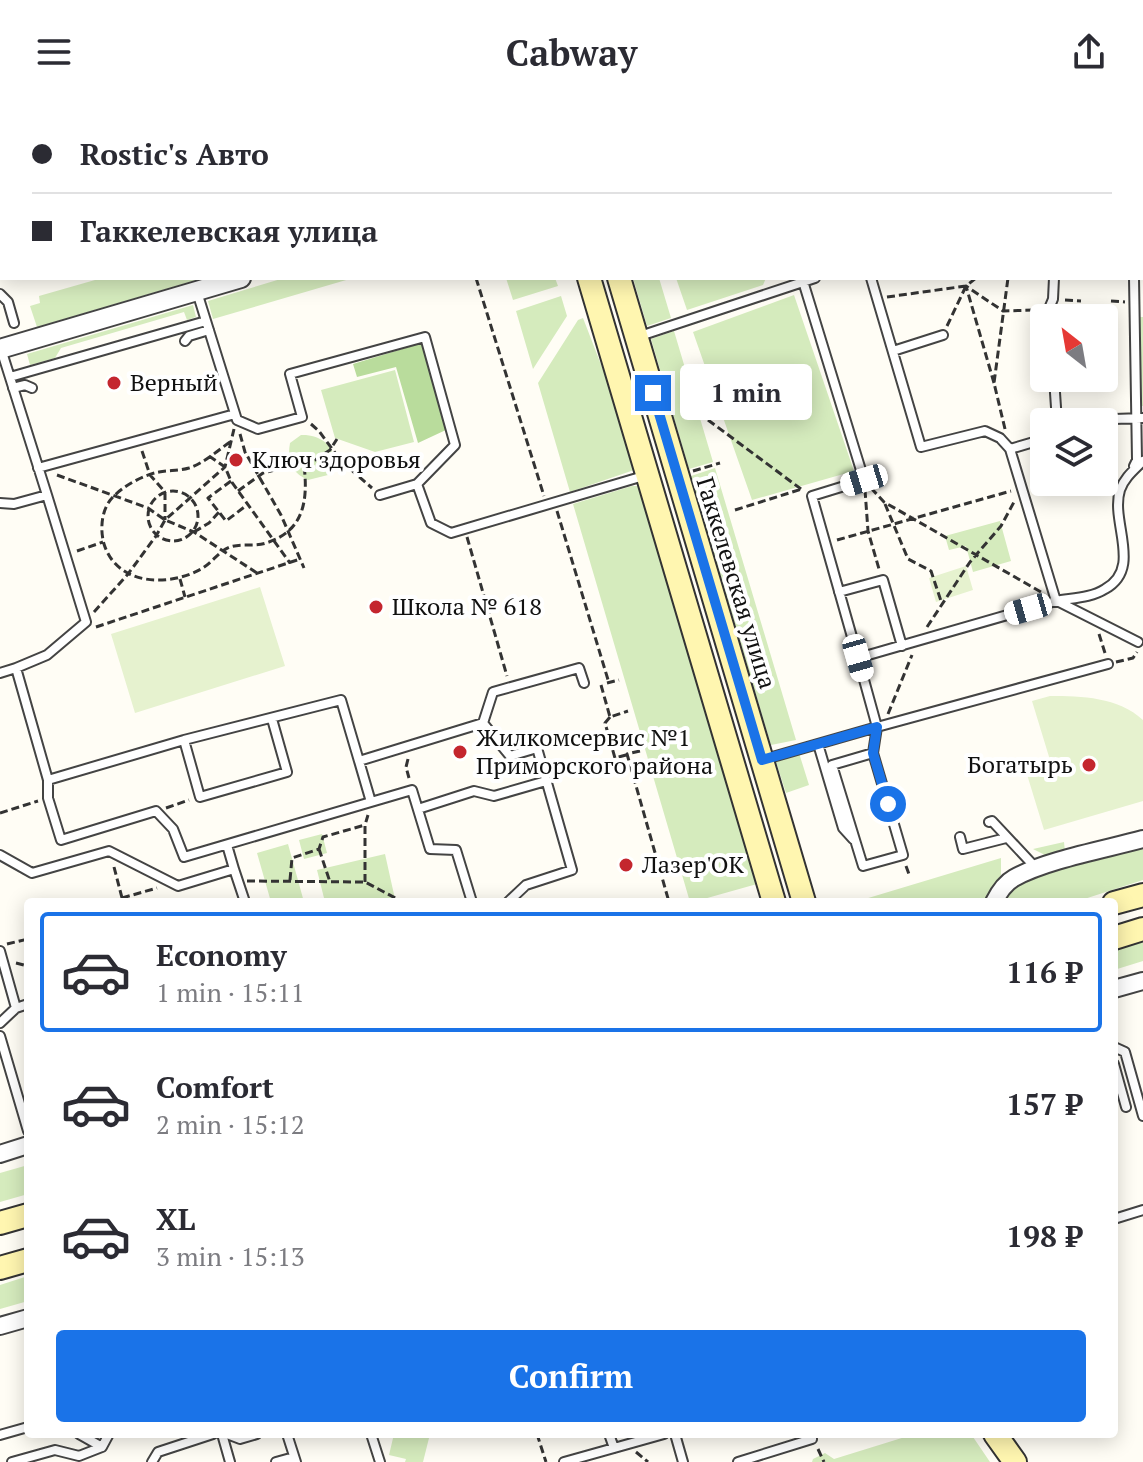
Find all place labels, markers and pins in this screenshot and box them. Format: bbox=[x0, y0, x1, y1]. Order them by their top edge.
place label: Верный bbox=[130, 366, 218, 398]
marker: Верный bbox=[105, 374, 123, 392]
place label: Ключ здоровья bbox=[252, 443, 421, 475]
marker: Ключ здоровья bbox=[227, 451, 245, 469]
place label: Школа № 618 bbox=[392, 590, 542, 622]
marker: Школа № 618 bbox=[367, 598, 385, 616]
place label: Жилкомсервис №1 Приморского района bbox=[476, 721, 713, 781]
marker: Жилкомсервис №1 Приморского района bbox=[451, 743, 469, 761]
place label: Богатырь bbox=[967, 748, 1073, 780]
marker: Богатырь bbox=[1080, 756, 1098, 774]
place label: Лазер'ОК bbox=[641, 848, 744, 880]
marker: Лазер'ОК bbox=[617, 856, 635, 874]

